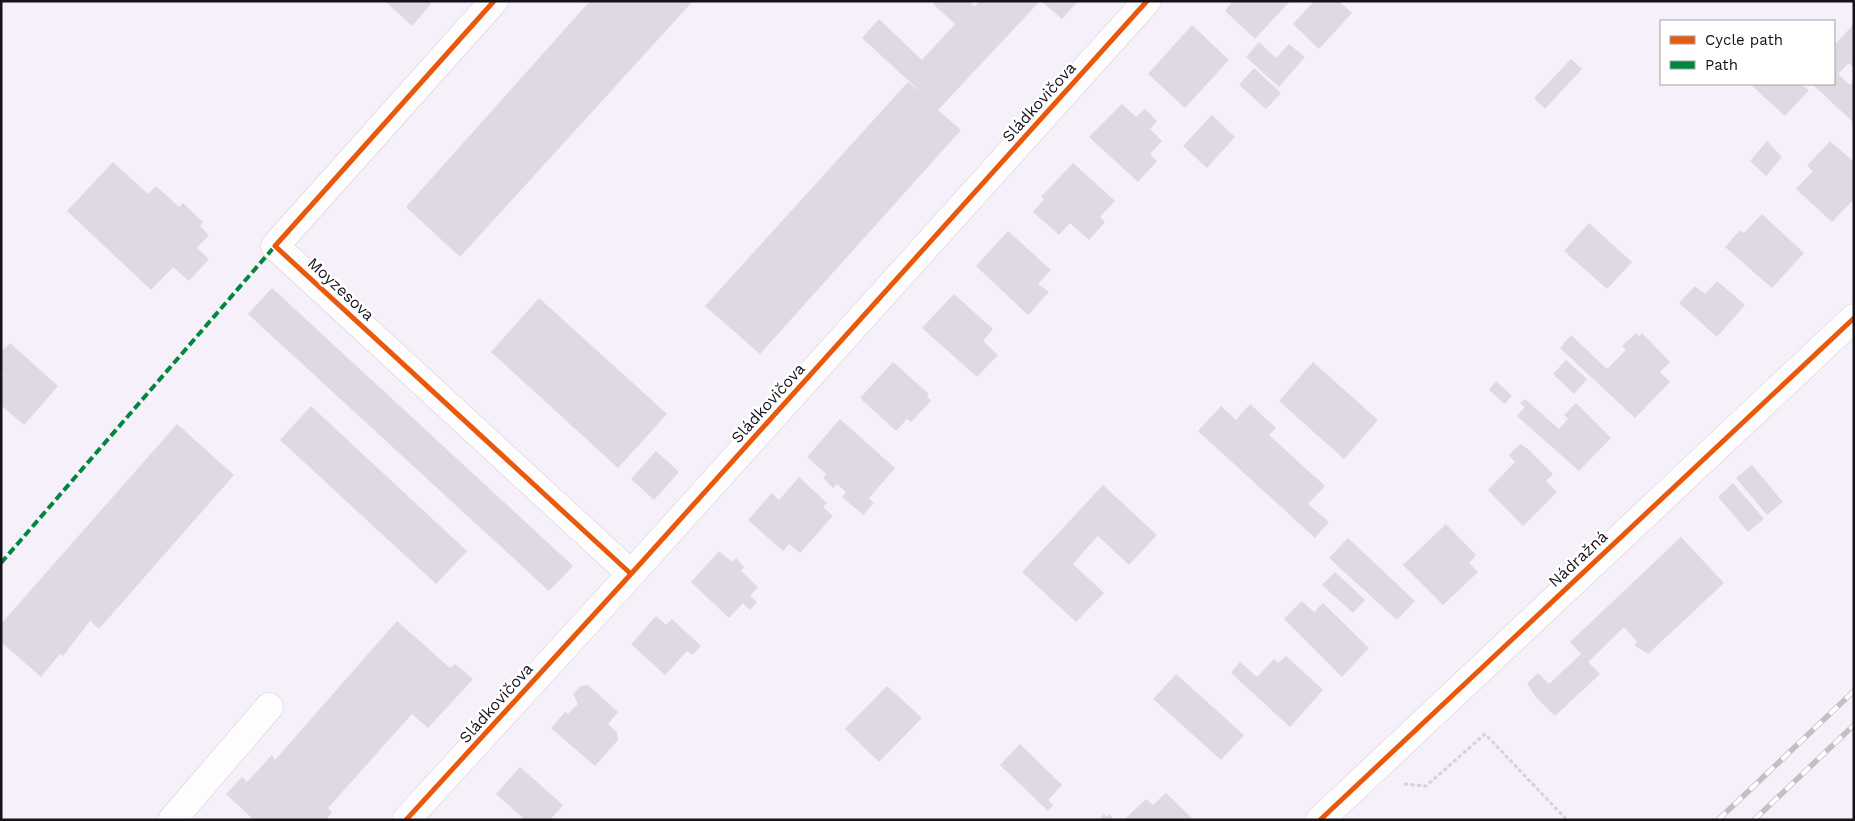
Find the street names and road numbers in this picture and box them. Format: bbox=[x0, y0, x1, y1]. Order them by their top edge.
street label: Sládkovičova bbox=[998, 58, 1080, 146]
street label: Moyzesova bbox=[304, 253, 378, 325]
street label: Sládkovičova bbox=[727, 359, 809, 447]
street label: Nádražná bbox=[1545, 527, 1611, 591]
street label: Sládkovičova bbox=[455, 659, 537, 747]

